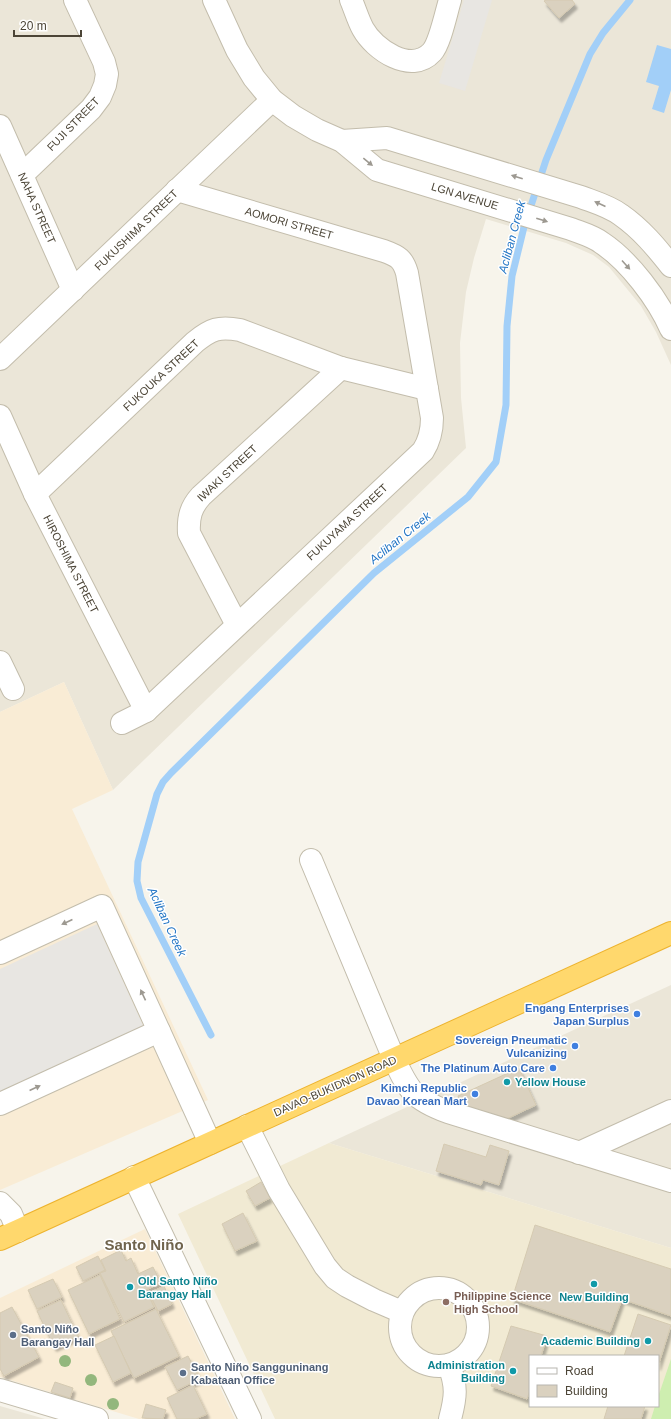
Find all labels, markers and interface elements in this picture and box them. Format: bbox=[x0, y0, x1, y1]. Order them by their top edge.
scale bar bbox=[14, 12, 81, 38]
text: 20 m bbox=[20, 19, 47, 33]
street label: FUJI STREET bbox=[44, 95, 102, 153]
one-way arrow bbox=[363, 157, 373, 166]
street label: NAHA STREET bbox=[16, 171, 58, 246]
one-way arrow bbox=[510, 174, 522, 180]
street label: LGN AVENUE bbox=[430, 180, 500, 212]
street label: FUKUSHIMA STREET bbox=[92, 187, 180, 273]
water label: Acliban Creek bbox=[495, 198, 529, 276]
one-way arrow bbox=[594, 201, 606, 207]
street label: AOMORI STREET bbox=[244, 205, 335, 241]
one-way arrow bbox=[536, 217, 548, 223]
one-way arrow bbox=[622, 259, 631, 270]
street label: FUKOUKA STREET bbox=[121, 337, 201, 413]
street label: IWAKI STREET bbox=[195, 442, 260, 504]
street label: FUKUYAMA STREET bbox=[304, 481, 390, 563]
water label: Acliban Creek bbox=[366, 508, 434, 568]
street label: HIROSHIMA STREET bbox=[41, 513, 101, 615]
water label: Acliban Creek bbox=[144, 884, 190, 960]
one-way arrow bbox=[61, 919, 72, 925]
one-way arrow bbox=[140, 989, 146, 1001]
place label: Engang Enterprises Japan Surplus bbox=[525, 1002, 629, 1027]
marker: Engang Enterprises Japan Surplus bbox=[632, 1009, 642, 1019]
place label: Sovereign Pneumatic Vulcanizing bbox=[455, 1034, 567, 1059]
marker: Sovereign Pneumatic Vulcanizing bbox=[570, 1041, 580, 1051]
street label: DAVAO-BUKIDNON ROAD bbox=[272, 1053, 398, 1119]
place label: The Platinum Auto Care bbox=[421, 1062, 545, 1074]
marker: The Platinum Auto Care bbox=[548, 1063, 558, 1073]
place label: Yellow House bbox=[515, 1076, 586, 1088]
marker: Yellow House bbox=[502, 1077, 512, 1087]
place label: Kimchi Republic Davao Korean Mart bbox=[367, 1082, 467, 1107]
one-way arrow bbox=[30, 1084, 42, 1090]
marker: Kimchi Republic Davao Korean Mart bbox=[470, 1089, 480, 1099]
district label: Santo Niño bbox=[104, 1236, 184, 1253]
place label: Old Santo Niño Barangay Hall bbox=[138, 1275, 218, 1300]
marker: New Building bbox=[589, 1279, 599, 1289]
marker: Old Santo Niño Barangay Hall bbox=[125, 1282, 135, 1292]
place label: Philippine Science High School bbox=[454, 1290, 551, 1315]
place label: New Building bbox=[559, 1291, 629, 1303]
marker: Philippine Science High School bbox=[441, 1297, 451, 1307]
place label: Santo Niño Barangay Hall bbox=[21, 1323, 94, 1348]
marker: Santo Niño Barangay Hall bbox=[8, 1330, 18, 1340]
place label: Academic Building bbox=[541, 1335, 640, 1347]
marker: Academic Building bbox=[643, 1336, 653, 1346]
legend bbox=[529, 1355, 659, 1407]
place label: Administration Building bbox=[427, 1359, 505, 1384]
place label: Santo Niño Sangguninang Kabataan Office bbox=[191, 1361, 329, 1386]
text: Road bbox=[565, 1364, 594, 1378]
marker: Administration Building bbox=[508, 1366, 518, 1376]
marker: Santo Niño Sangguninang Kabataan Office bbox=[178, 1368, 188, 1378]
text: Building bbox=[565, 1384, 608, 1398]

